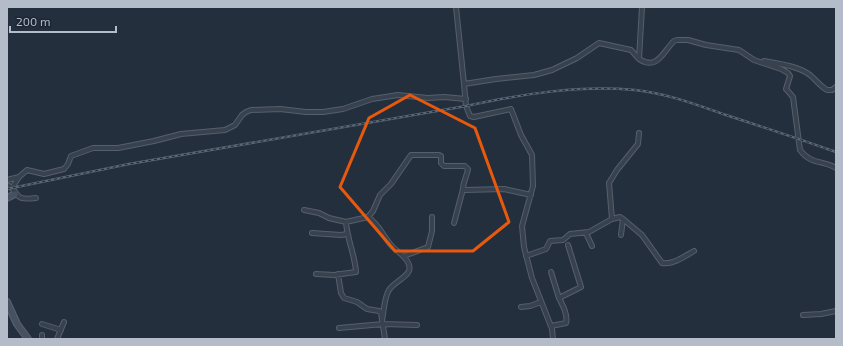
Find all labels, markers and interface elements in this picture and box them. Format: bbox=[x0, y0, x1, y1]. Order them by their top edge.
scale bar bbox=[10, 8, 116, 34]
text: 200 m bbox=[16, 14, 50, 28]

